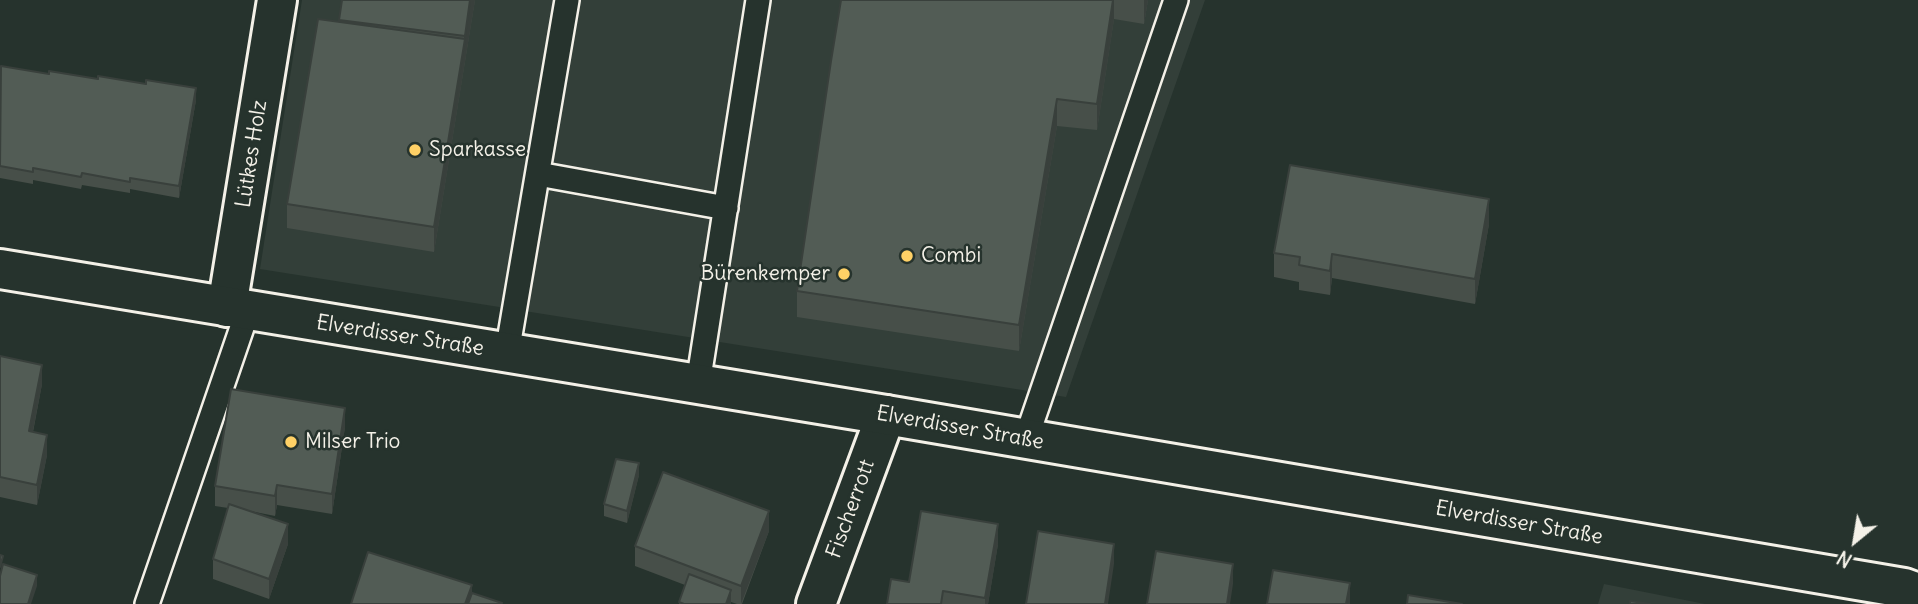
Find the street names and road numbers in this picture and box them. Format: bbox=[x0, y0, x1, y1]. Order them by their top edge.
street label: Lütkes Holz bbox=[231, 98, 273, 210]
street label: Elverdisser Straße bbox=[314, 310, 486, 362]
street label: Elverdisser Straße bbox=[874, 401, 1046, 455]
street label: Fischerrott bbox=[822, 456, 880, 562]
street label: Elverdisser Straße bbox=[1433, 496, 1605, 550]

